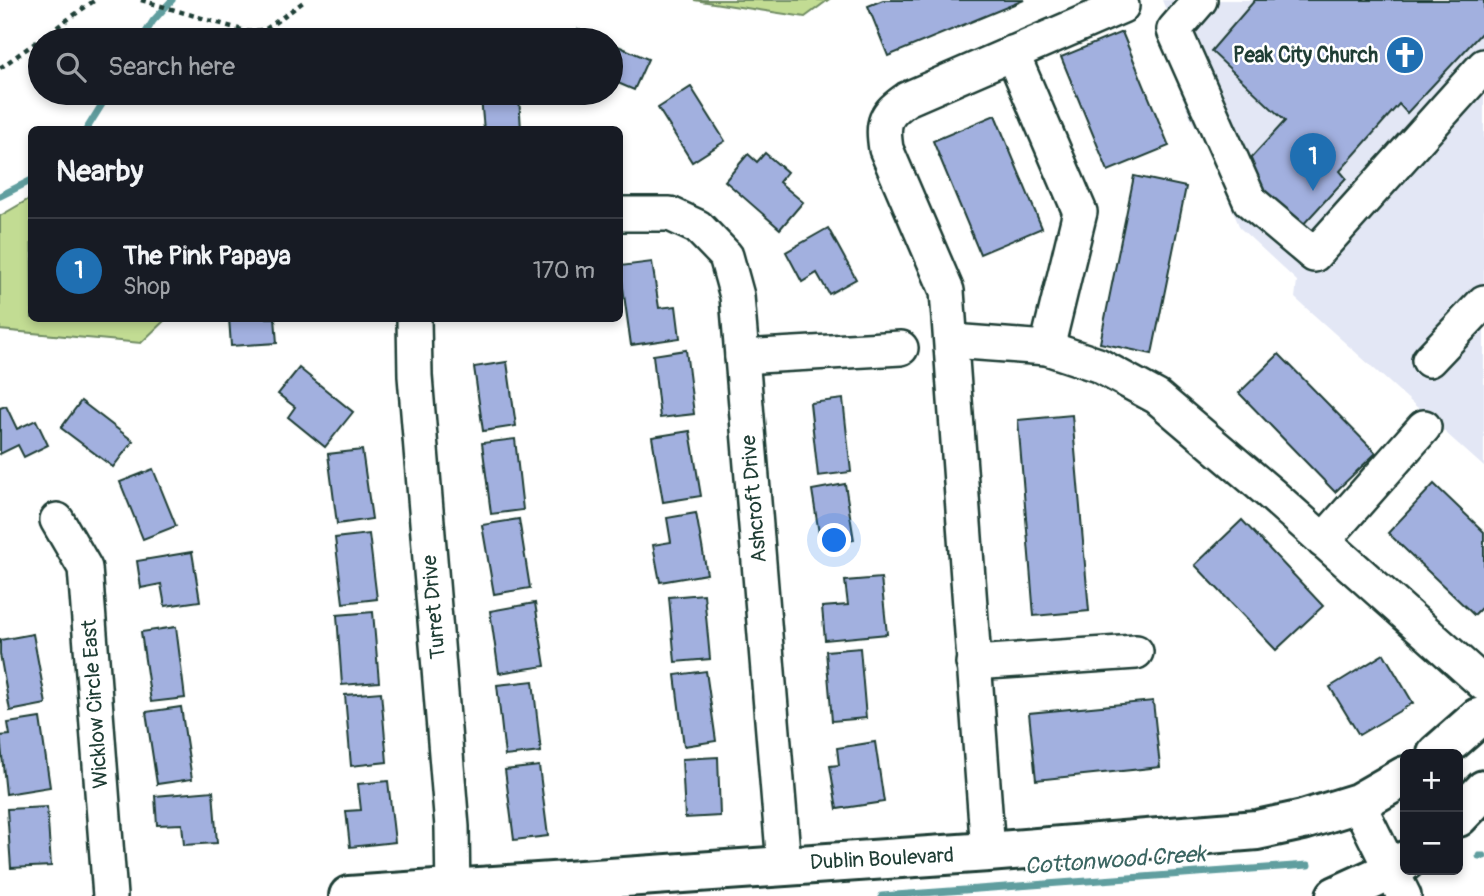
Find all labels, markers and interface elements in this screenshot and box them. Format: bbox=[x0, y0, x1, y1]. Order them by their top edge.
search box bbox=[28, 28, 623, 105]
church icon: Peak City Church bbox=[1384, 34, 1426, 76]
place label: Peak City Church bbox=[1233, 42, 1378, 69]
icon: search bbox=[52, 48, 90, 86]
text: Search here bbox=[108, 51, 235, 83]
pin: 1 bbox=[1290, 133, 1336, 191]
text: Nearby bbox=[56, 153, 143, 190]
text: The Pink Papaya bbox=[123, 240, 291, 272]
text: 1 bbox=[75, 256, 84, 285]
text: 170 m bbox=[533, 256, 595, 285]
text: Shop bbox=[123, 272, 171, 301]
street label: Ashcroft Drive bbox=[735, 433, 773, 564]
your location bbox=[817, 523, 851, 557]
street label: Turret Drive bbox=[416, 553, 452, 660]
street label: Wicklow Circle East bbox=[76, 618, 114, 789]
map controls bbox=[1400, 749, 1463, 875]
button: + bbox=[1400, 749, 1463, 812]
button: − bbox=[1400, 812, 1463, 875]
water label: Cottonwood Creek bbox=[1024, 839, 1209, 881]
street label: Dublin Boulevard bbox=[809, 842, 955, 876]

